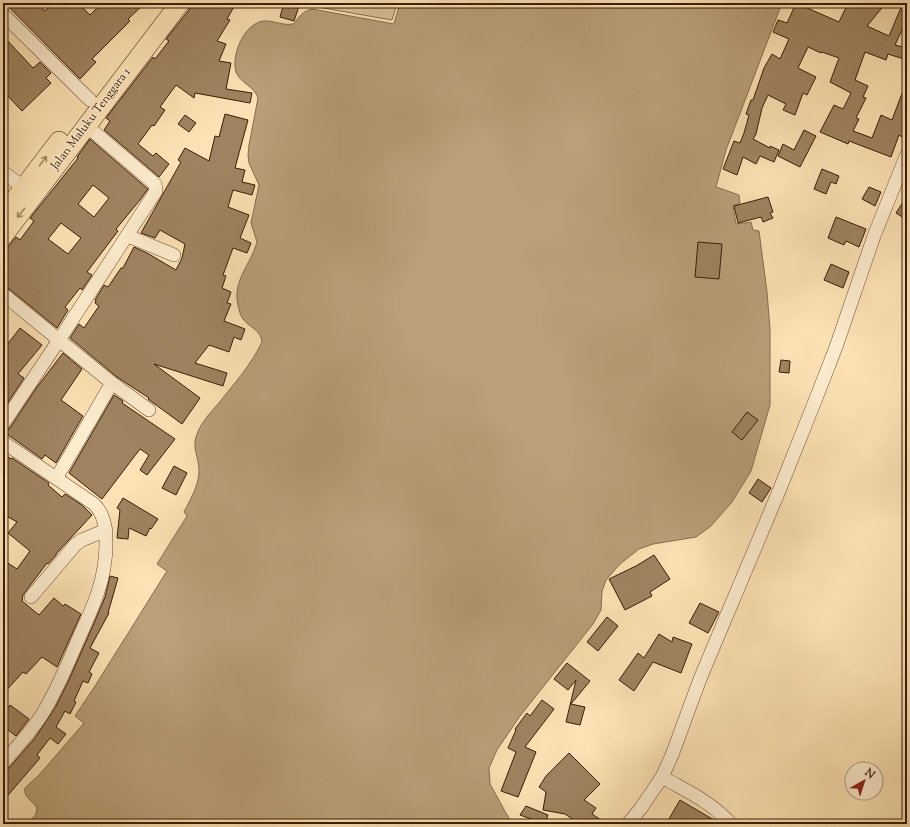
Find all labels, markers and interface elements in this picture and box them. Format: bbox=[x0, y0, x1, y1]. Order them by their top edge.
street label: Jalan Maluku Tenggara 1 bbox=[46, 64, 135, 175]
one-way arrow bbox=[39, 156, 48, 167]
one-way arrow bbox=[17, 207, 25, 218]
north arrow bbox=[844, 761, 884, 801]
text: N bbox=[860, 764, 878, 783]

